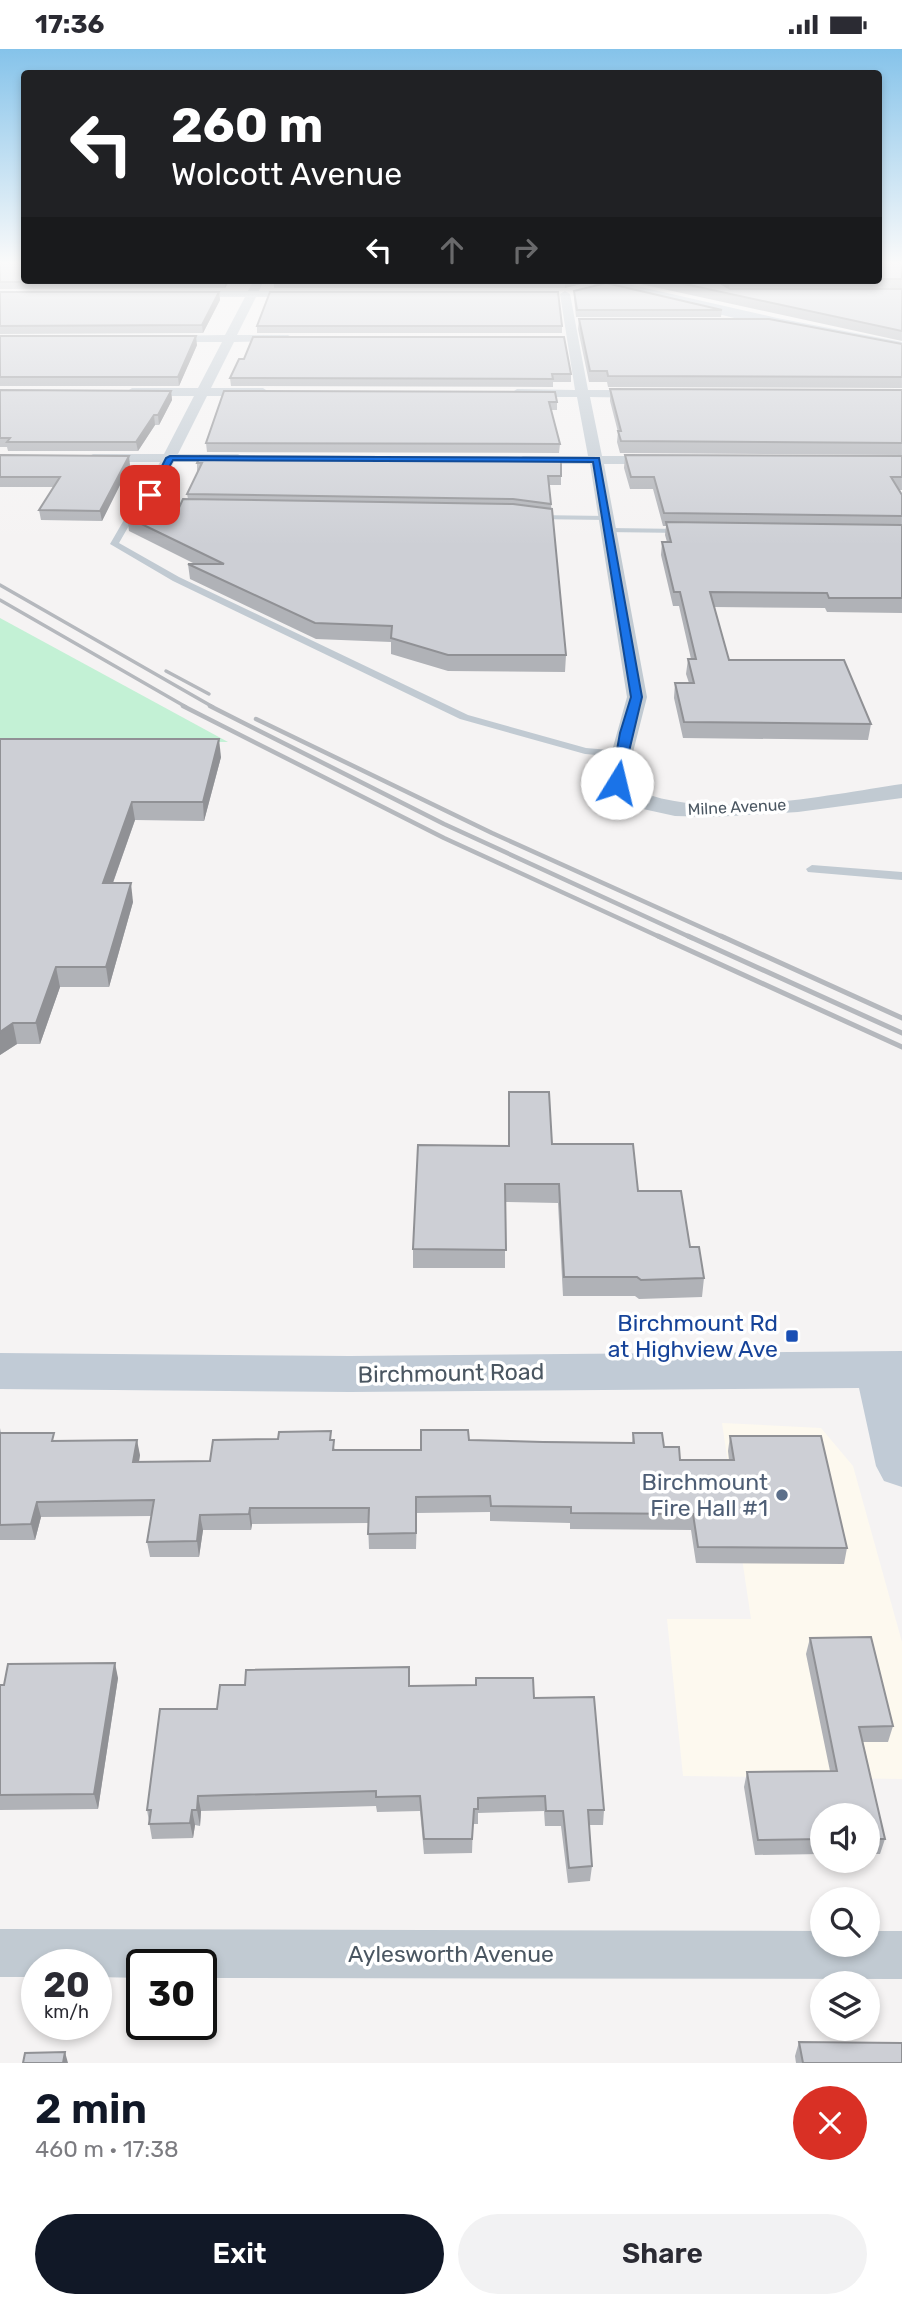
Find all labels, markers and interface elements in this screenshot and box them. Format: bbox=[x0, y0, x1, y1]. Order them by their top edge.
text: 17:36 bbox=[35, 9, 104, 40]
text: 260 m bbox=[171, 96, 323, 154]
icon: left bbox=[56, 98, 147, 189]
text: Wolcott Avenue bbox=[171, 155, 402, 193]
icon: left bbox=[360, 231, 398, 269]
icon: ahead bbox=[433, 231, 471, 269]
icon: right bbox=[506, 231, 544, 269]
pin bbox=[120, 465, 180, 525]
icon: arrive bbox=[131, 476, 169, 514]
position arrow bbox=[580, 746, 654, 820]
street label: Milne Avenue bbox=[687, 795, 787, 819]
place label: Birchmount Rd at Highview Ave bbox=[608, 1309, 778, 1363]
marker: Birchmount Rd at Highview Ave bbox=[784, 1328, 800, 1344]
street label: Birchmount Road bbox=[357, 1357, 545, 1389]
place label: Birchmount Fire Hall #1 bbox=[642, 1468, 768, 1522]
marker: Birchmount Fire Hall #1 bbox=[774, 1487, 790, 1503]
map controls bbox=[810, 1803, 880, 2041]
button: sound bbox=[810, 1803, 880, 1873]
button: search bbox=[810, 1887, 880, 1957]
street label: Aylesworth Avenue bbox=[348, 1940, 554, 1968]
speed limit sign: 30 bbox=[126, 1949, 217, 2040]
text: 20 bbox=[43, 1964, 90, 2006]
button: layers bbox=[810, 1971, 880, 2041]
text: km/h bbox=[44, 2001, 89, 2023]
text: 2 min bbox=[35, 2084, 147, 2134]
button: close bbox=[793, 2086, 867, 2160]
text: 460 m · 17:38 bbox=[35, 2135, 179, 2163]
button: Exit bbox=[35, 2214, 444, 2294]
button: Share bbox=[458, 2214, 867, 2294]

